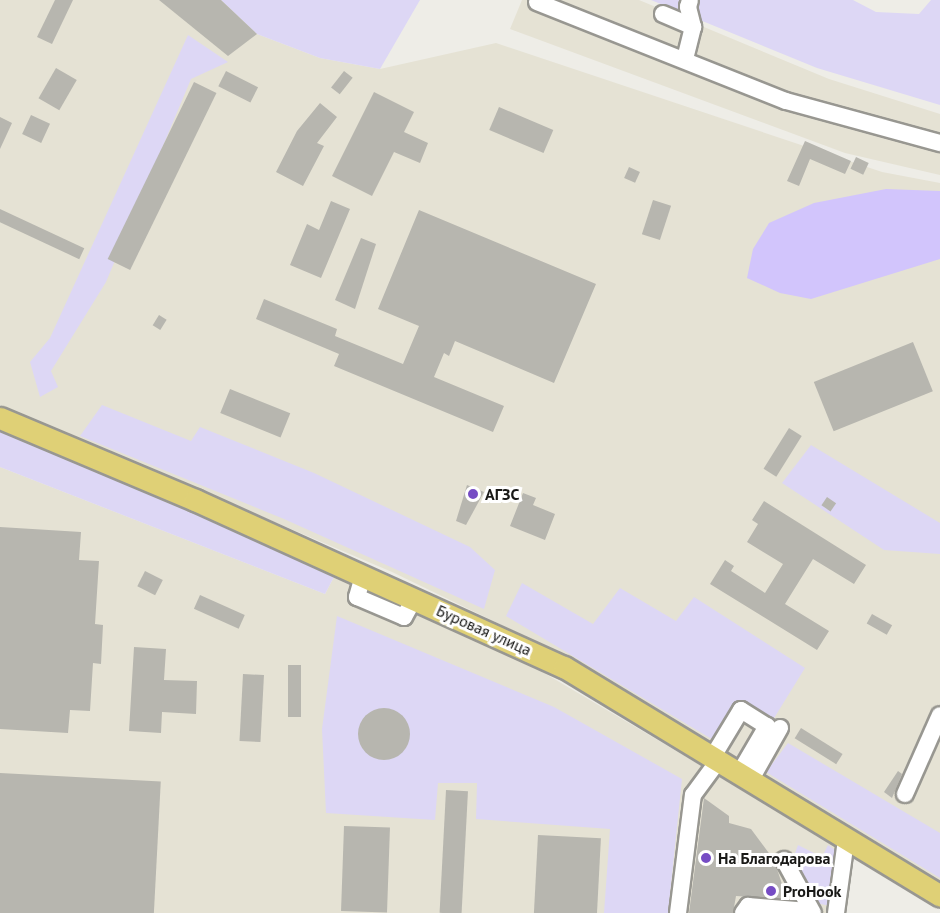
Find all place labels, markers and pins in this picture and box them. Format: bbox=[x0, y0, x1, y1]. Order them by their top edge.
place label: АГЗС bbox=[485, 484, 519, 504]
marker: АГЗС bbox=[466, 487, 480, 501]
place label: На Благодарова bbox=[718, 848, 830, 868]
marker: На Благодарова bbox=[699, 851, 713, 865]
place label: ProHook bbox=[783, 881, 841, 901]
marker: ProHook bbox=[764, 884, 778, 898]

